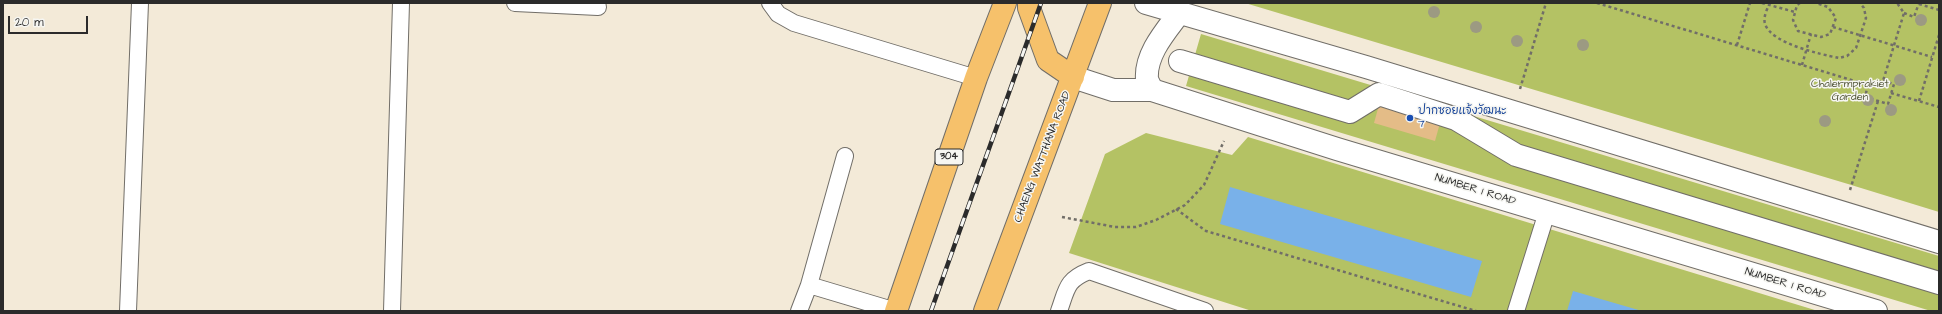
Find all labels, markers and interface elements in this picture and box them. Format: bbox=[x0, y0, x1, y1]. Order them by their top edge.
scale bar bbox=[10, 8, 90, 34]
text: 20 m bbox=[15, 14, 44, 31]
park label: Chalermprakiet Garden bbox=[1811, 78, 1889, 104]
street label: CHAENG WATTHANA ROAD bbox=[1012, 90, 1074, 224]
place label: ปากซอยแจ้งวัฒนะ 7 bbox=[1418, 105, 1507, 131]
marker: ปากซอยแจ้งวัฒนะ 7 bbox=[1405, 113, 1415, 123]
road number: 304 bbox=[935, 149, 963, 165]
street label: NUMBER 1 ROAD bbox=[1433, 171, 1517, 209]
street label: NUMBER 1 ROAD bbox=[1743, 265, 1827, 303]

